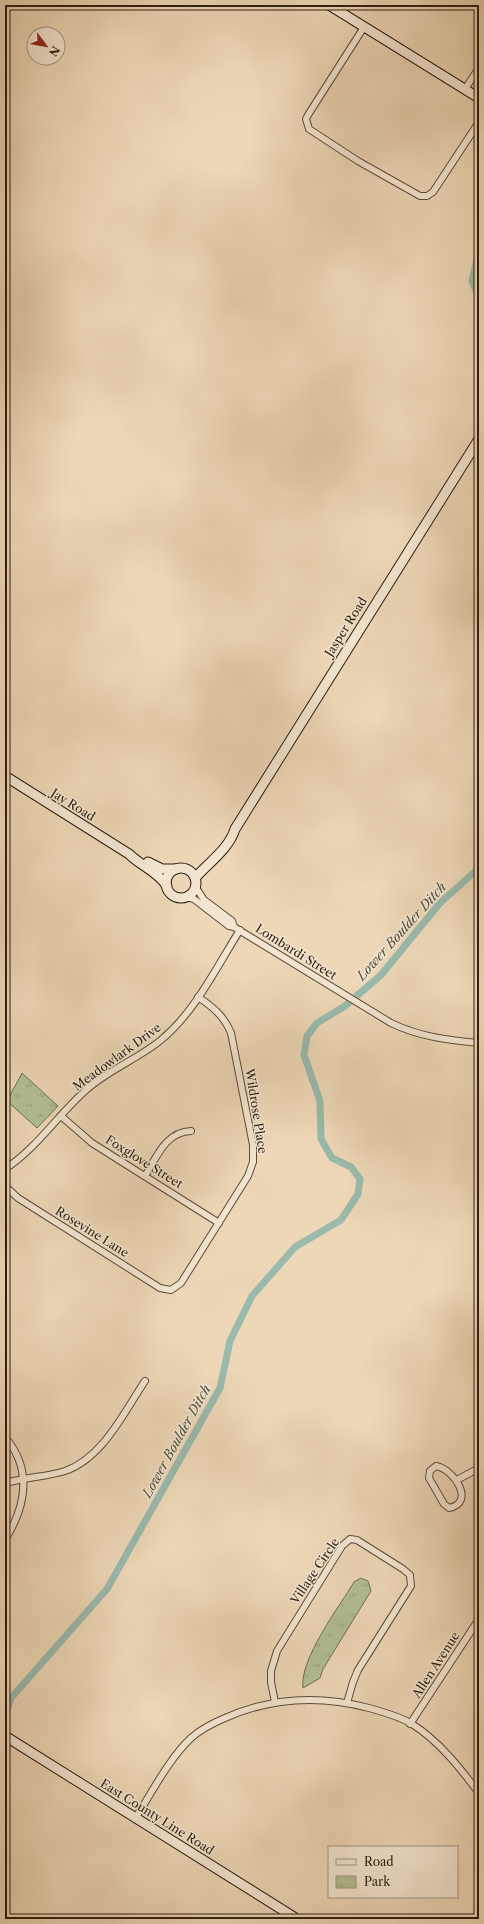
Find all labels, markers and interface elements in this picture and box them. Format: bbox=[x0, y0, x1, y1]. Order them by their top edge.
north arrow bbox=[26, 26, 66, 66]
text: N bbox=[46, 44, 63, 59]
street label: Jasper Road bbox=[320, 594, 370, 661]
street label: Jay Road bbox=[47, 784, 99, 824]
water label: Lower Boulder Ditch bbox=[352, 879, 449, 984]
street label: Lombardi Street bbox=[253, 921, 340, 983]
street label: Meadowlark Drive bbox=[70, 1019, 164, 1094]
street label: Wildrose Place bbox=[242, 1066, 271, 1155]
street label: Foxglove Street bbox=[103, 1132, 186, 1192]
street label: Rosevine Lane bbox=[53, 1203, 132, 1260]
water label: Lower Boulder Ditch bbox=[138, 1382, 214, 1501]
street label: Village Circle bbox=[286, 1535, 342, 1607]
street label: Allen Avenue bbox=[408, 1629, 463, 1701]
street label: East County Line Road bbox=[98, 1775, 217, 1858]
legend bbox=[328, 1846, 458, 1898]
text: Road bbox=[364, 1854, 394, 1869]
text: Park bbox=[364, 1874, 391, 1889]

